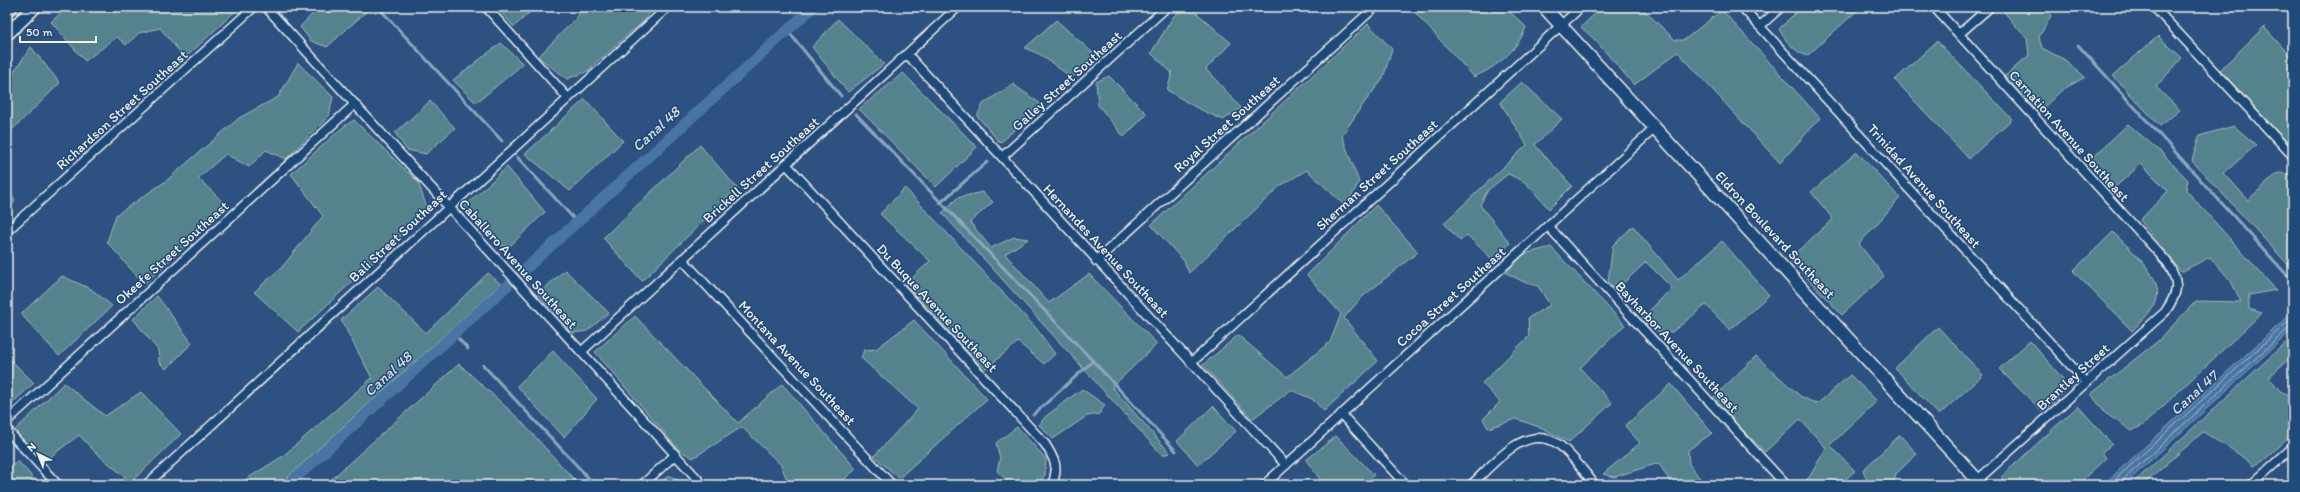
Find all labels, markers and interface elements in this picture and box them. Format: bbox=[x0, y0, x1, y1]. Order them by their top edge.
scale bar bbox=[20, 18, 96, 44]
text: 50 m bbox=[26, 25, 52, 39]
street label: Galley Street Southeast bbox=[1009, 27, 1125, 135]
street label: Richardson Street Southeast bbox=[53, 46, 191, 174]
street label: Carnation Avenue Southeast bbox=[2005, 67, 2133, 205]
street label: Royal Street Southeast bbox=[1170, 72, 1284, 176]
water label: Canal 48 bbox=[628, 102, 684, 155]
street label: Brickell Street Southeast bbox=[699, 113, 823, 227]
street label: Sherman Street Southeast bbox=[1313, 116, 1441, 234]
street label: Trinidad Avenue Southeast bbox=[1864, 120, 1984, 252]
street label: Eldron Boulevard Southeast bbox=[1711, 168, 1839, 302]
street label: Hernandes Avenue Southeast bbox=[1040, 181, 1172, 321]
street label: Bali Street Southeast bbox=[345, 186, 451, 286]
street label: Caballero Avenue Southeast bbox=[455, 196, 581, 332]
street label: Okeefe Street Southeast bbox=[112, 197, 232, 309]
street label: Du Buque Avenue Southeast bbox=[873, 240, 1001, 376]
street label: Cocoa Street Southeast bbox=[1393, 243, 1509, 351]
street label: Bayharbor Avenue Southeast bbox=[1612, 278, 1742, 416]
street label: Montana Avenue Southeast bbox=[735, 297, 859, 429]
street label: Brantley Street bbox=[2033, 340, 2113, 414]
water label: Canal 48 bbox=[360, 347, 416, 400]
water label: Canal 47 bbox=[2167, 365, 2223, 419]
north arrow bbox=[18, 434, 58, 474]
text: N bbox=[24, 440, 39, 454]

